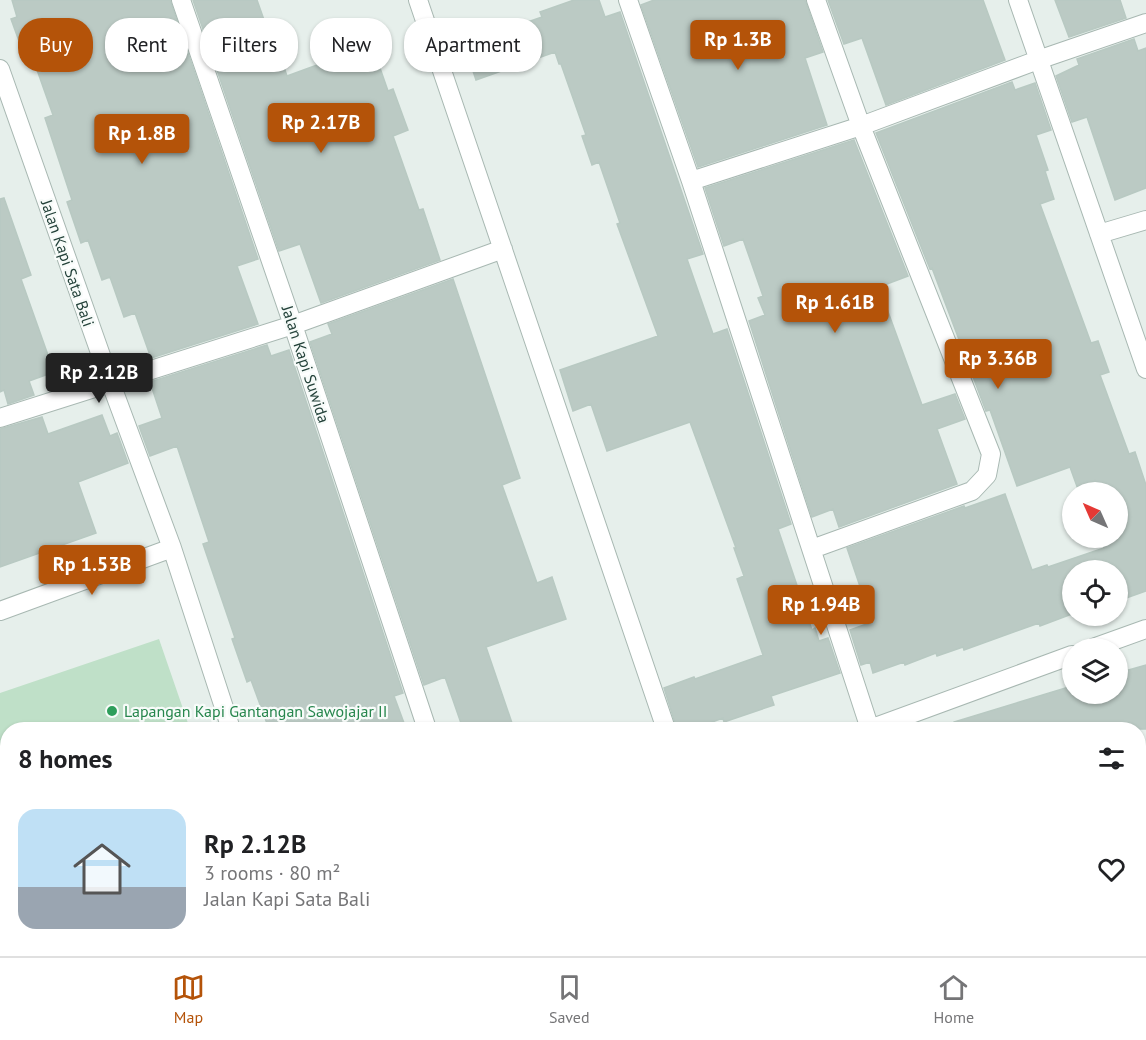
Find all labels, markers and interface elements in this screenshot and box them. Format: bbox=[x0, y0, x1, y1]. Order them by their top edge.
chip: Buy bbox=[18, 18, 93, 72]
chip: Rent bbox=[105, 18, 188, 72]
chip: Filters bbox=[200, 18, 298, 72]
chip: New bbox=[310, 18, 392, 72]
chip: Apartment bbox=[404, 18, 542, 72]
pin: Rp 1.3B bbox=[683, 20, 793, 71]
text: Rp 1.3B bbox=[704, 26, 772, 52]
pin: Rp 2.17B bbox=[259, 103, 383, 154]
text: Rp 2.17B bbox=[282, 109, 360, 135]
pin: Rp 1.8B bbox=[87, 114, 197, 165]
text: Rp 1.8B bbox=[108, 120, 176, 146]
street label: Jalan Kapi Sata Bali bbox=[37, 196, 99, 329]
pin: Rp 1.61B bbox=[773, 283, 897, 334]
text: Rp 1.61B bbox=[796, 289, 874, 315]
street label: Jalan Kapi Suwida bbox=[277, 302, 334, 425]
pin: Rp 3.36B bbox=[936, 339, 1060, 390]
text: Rp 3.36B bbox=[959, 345, 1037, 371]
pin: Rp 2.12B bbox=[37, 353, 161, 404]
text: Rp 2.12B bbox=[60, 359, 138, 385]
north arrow bbox=[1062, 482, 1128, 548]
map controls bbox=[1062, 482, 1128, 704]
pin: Rp 1.53B bbox=[30, 545, 154, 596]
text: Rp 1.53B bbox=[53, 551, 131, 577]
button: locate bbox=[1062, 560, 1128, 626]
pin: Rp 1.94B bbox=[759, 585, 883, 636]
text: Rp 1.94B bbox=[782, 591, 860, 617]
button: layers bbox=[1062, 638, 1128, 704]
place label: Lapangan Kapi Gantangan Sawojajar II bbox=[124, 701, 387, 721]
marker: Lapangan Kapi Gantangan Sawojajar II bbox=[105, 704, 119, 718]
text: 8 homes bbox=[18, 742, 113, 775]
icon: filters bbox=[1095, 742, 1128, 775]
text: Rp 2.12B bbox=[204, 827, 306, 860]
icon: home bbox=[66, 833, 138, 905]
icon: heart bbox=[1095, 853, 1128, 886]
text: 3 rooms · 80 m² bbox=[204, 860, 340, 886]
text: Jalan Kapi Sata Bali bbox=[204, 886, 370, 912]
tab: Map bbox=[172, 971, 205, 1027]
tab: Saved bbox=[549, 971, 590, 1027]
tab: Home bbox=[934, 971, 974, 1027]

